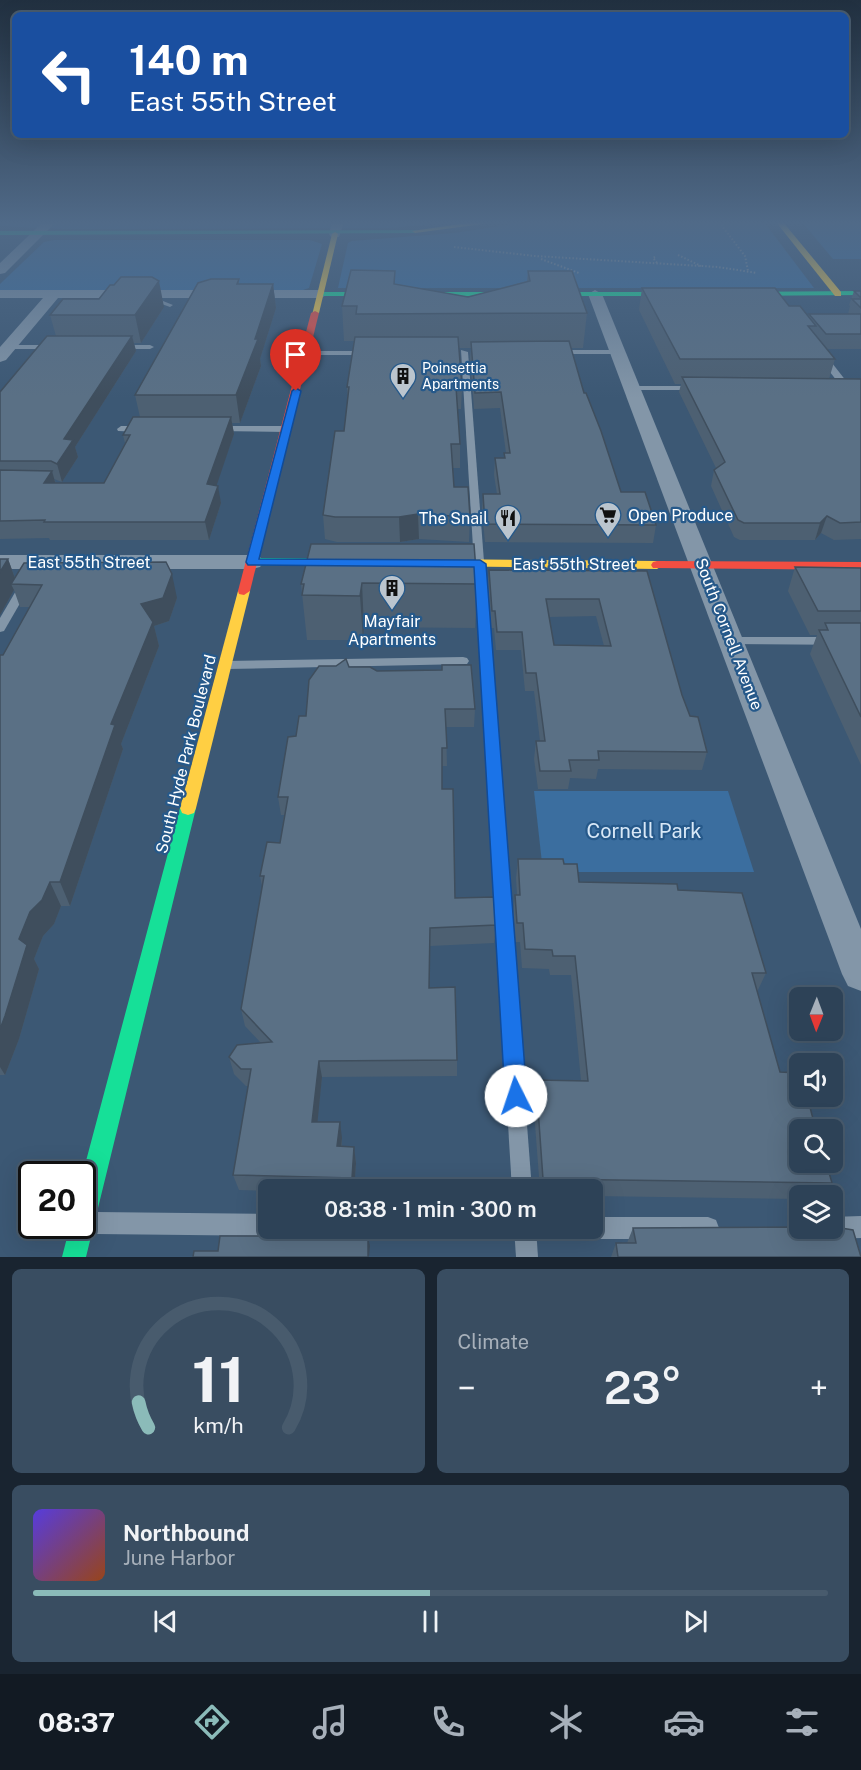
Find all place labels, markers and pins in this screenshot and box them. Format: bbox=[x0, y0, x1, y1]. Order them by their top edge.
pin bbox=[270, 329, 321, 391]
place label: Poinsettia Apartments bbox=[422, 360, 499, 392]
building icon: Poinsettia Apartments bbox=[388, 361, 418, 399]
supermarket icon: Open Produce bbox=[593, 500, 623, 538]
restaurant icon: The Snail bbox=[493, 503, 523, 541]
place label: Open Produce bbox=[628, 506, 733, 525]
place label: The Snail bbox=[419, 509, 488, 528]
building icon: Mayfair Apartments bbox=[377, 573, 407, 611]
place label: Mayfair Apartments bbox=[348, 612, 436, 649]

